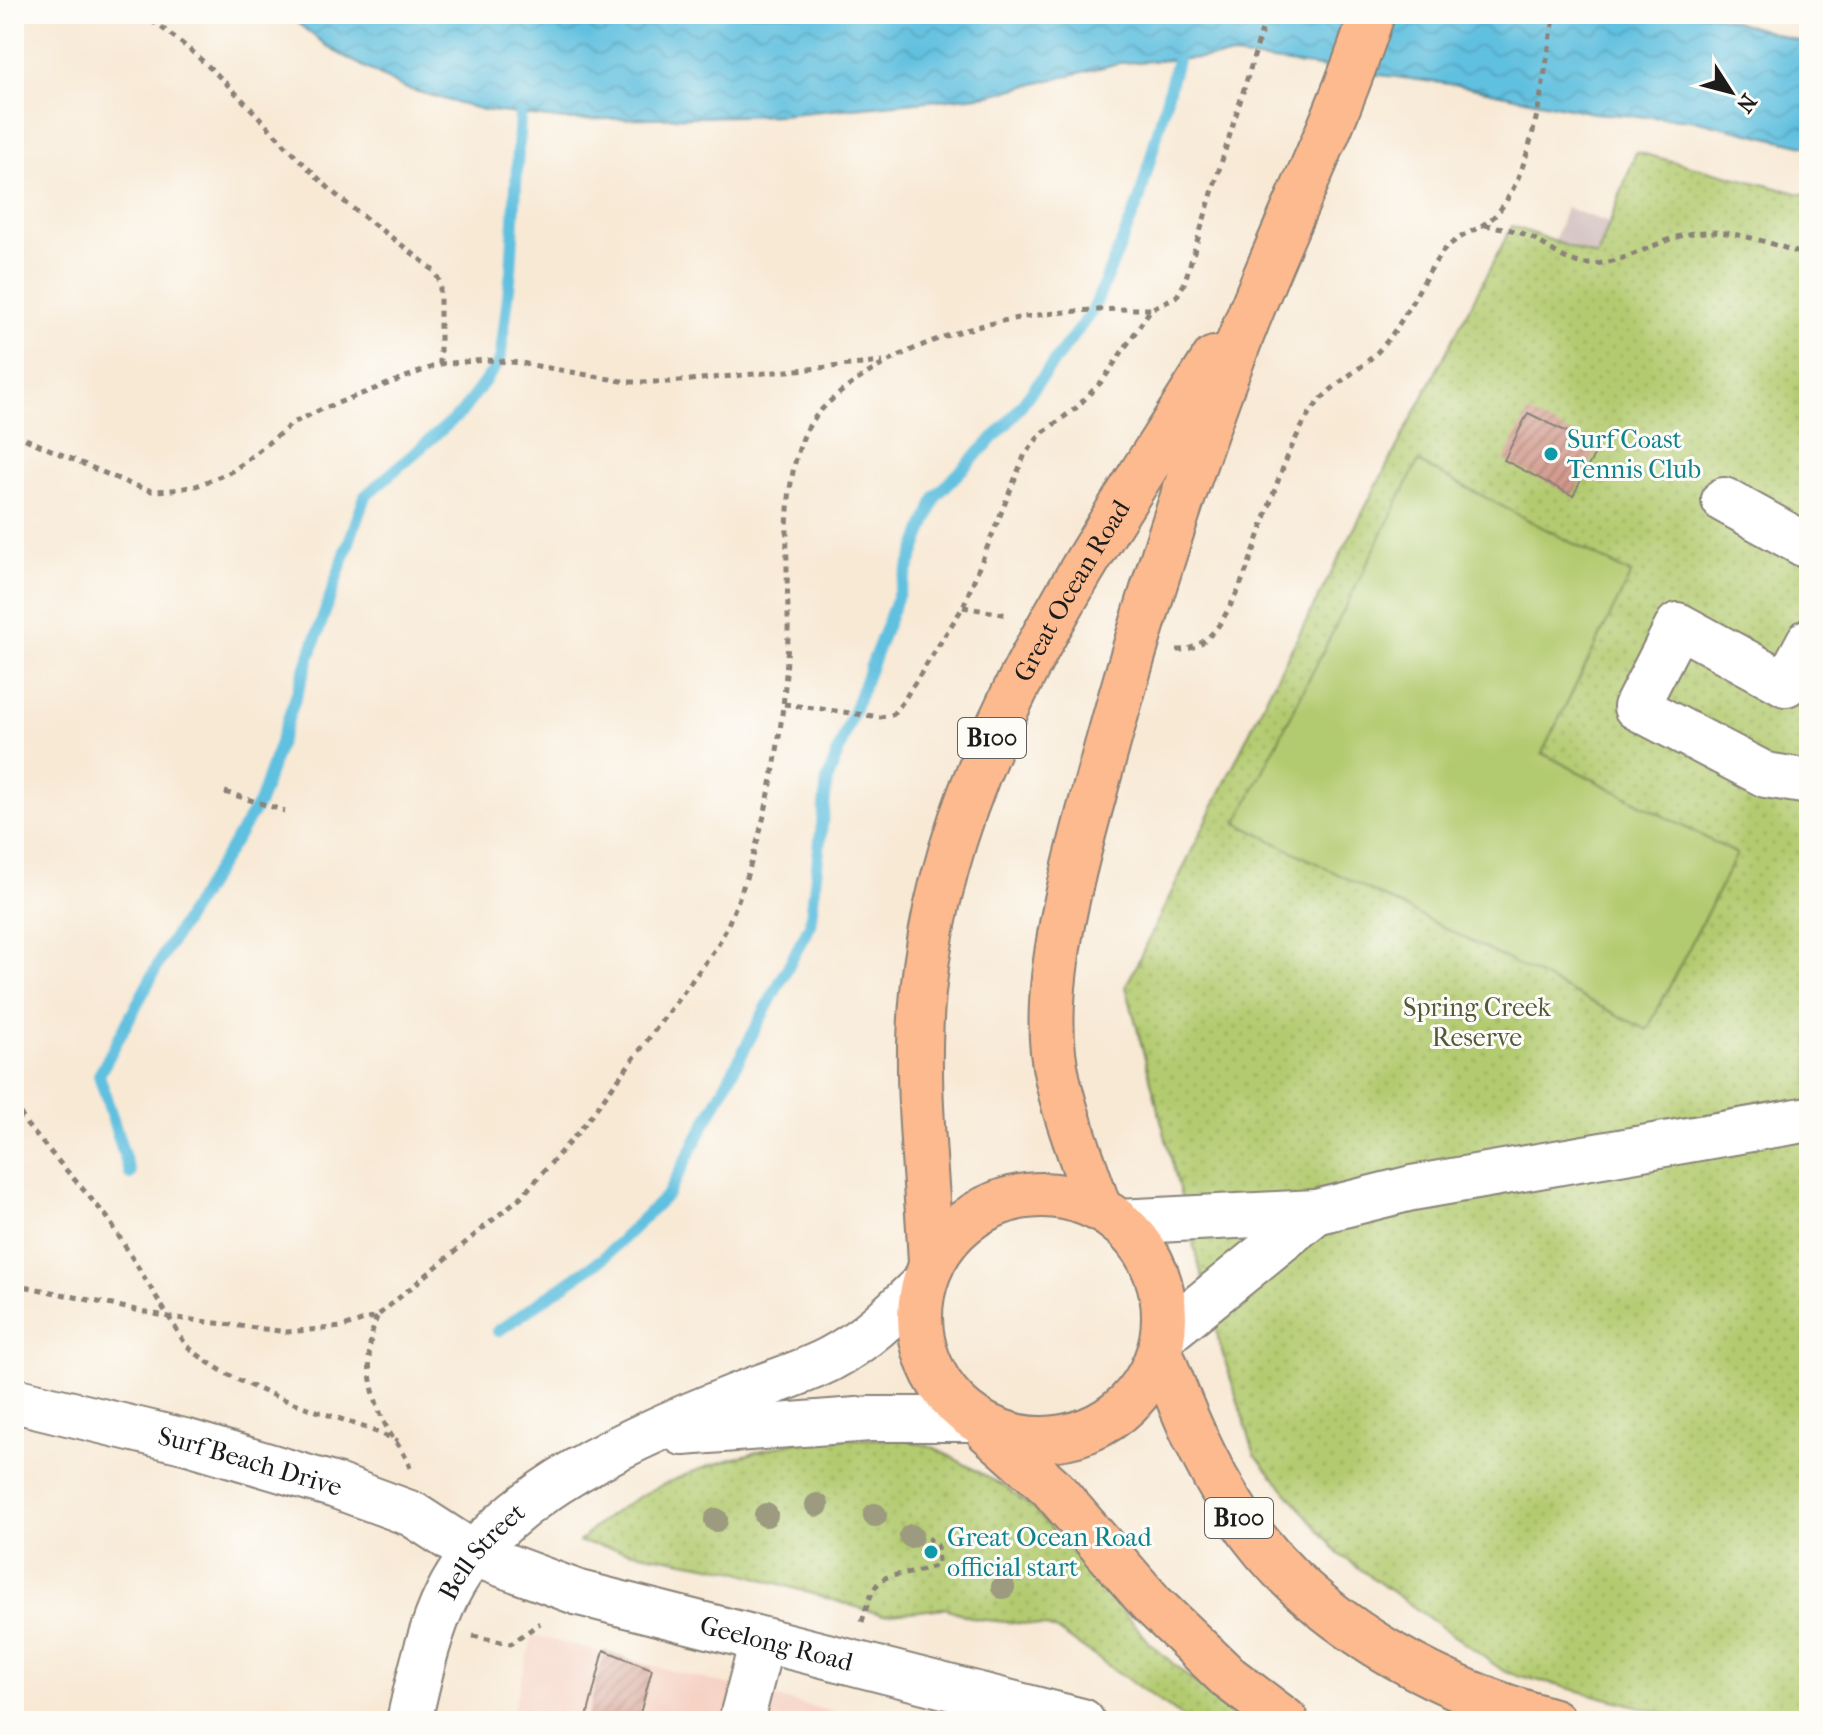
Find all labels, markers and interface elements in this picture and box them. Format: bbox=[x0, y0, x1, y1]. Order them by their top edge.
north arrow bbox=[1691, 52, 1771, 132]
text: N bbox=[1731, 89, 1762, 118]
place label: Surf Coast Tennis Club bbox=[1567, 424, 1701, 485]
marker: Surf Coast Tennis Club bbox=[1542, 445, 1560, 463]
street label: Great Ocean Road bbox=[1007, 494, 1137, 687]
road number: B100 bbox=[958, 718, 1026, 758]
park label: Spring Creek Reserve bbox=[1403, 992, 1552, 1053]
street label: Surf Beach Drive bbox=[155, 1420, 346, 1503]
street label: Bell Street bbox=[432, 1496, 532, 1605]
road number: B100 bbox=[1205, 1498, 1273, 1538]
place label: Great Ocean Road official start bbox=[947, 1522, 1152, 1583]
marker: Great Ocean Road official start bbox=[922, 1543, 940, 1561]
street label: Geelong Road bbox=[697, 1609, 857, 1678]

